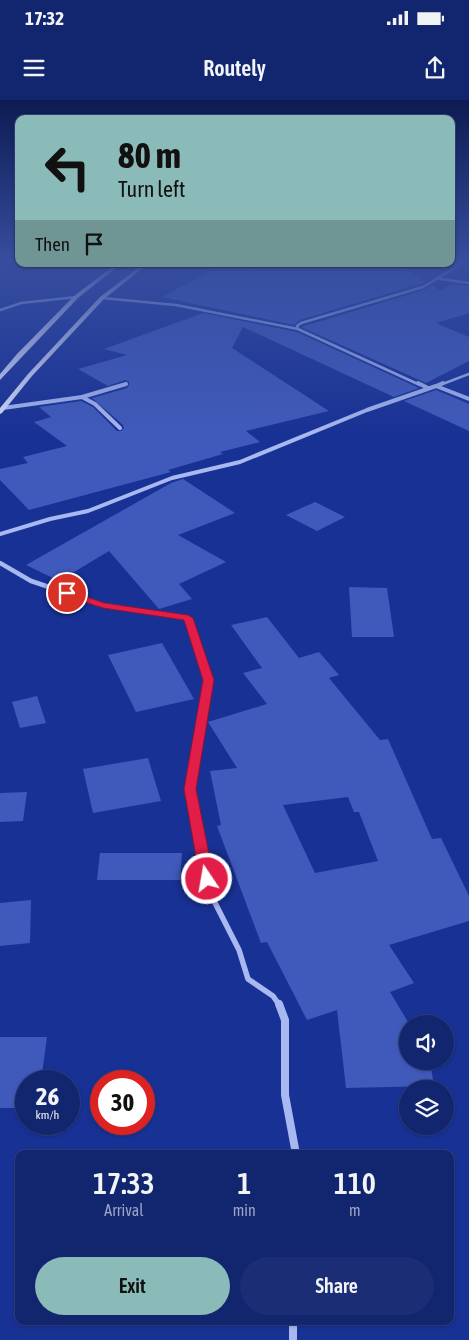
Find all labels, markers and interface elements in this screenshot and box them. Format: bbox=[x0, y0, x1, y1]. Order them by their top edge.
text: 17:32 bbox=[25, 7, 64, 29]
icon: menu bbox=[20, 54, 48, 82]
icon: share bbox=[421, 54, 449, 82]
text: Routely bbox=[203, 55, 266, 81]
icon: left bbox=[35, 135, 100, 200]
text: 80 m bbox=[118, 135, 181, 175]
text: Turn left bbox=[118, 176, 185, 202]
icon: arrive bbox=[80, 230, 108, 258]
text: Then bbox=[35, 233, 70, 255]
pin bbox=[46, 572, 88, 614]
icon: arrive bbox=[53, 579, 81, 607]
position arrow bbox=[180, 852, 232, 904]
map controls bbox=[399, 1015, 454, 1135]
button: sound bbox=[399, 1015, 454, 1070]
speed limit sign: 30 bbox=[90, 1070, 155, 1135]
button: layers bbox=[399, 1080, 454, 1135]
text: 26 bbox=[36, 1082, 59, 1110]
text: km/h bbox=[36, 1108, 59, 1122]
text: 17:33 bbox=[93, 1166, 155, 1200]
text: 1 bbox=[237, 1166, 251, 1200]
text: 110 bbox=[334, 1166, 376, 1200]
text: Arrival bbox=[104, 1201, 143, 1219]
text: min bbox=[233, 1201, 256, 1219]
text: m bbox=[349, 1201, 361, 1219]
button: Exit bbox=[35, 1257, 230, 1315]
button: Share bbox=[240, 1257, 434, 1315]

